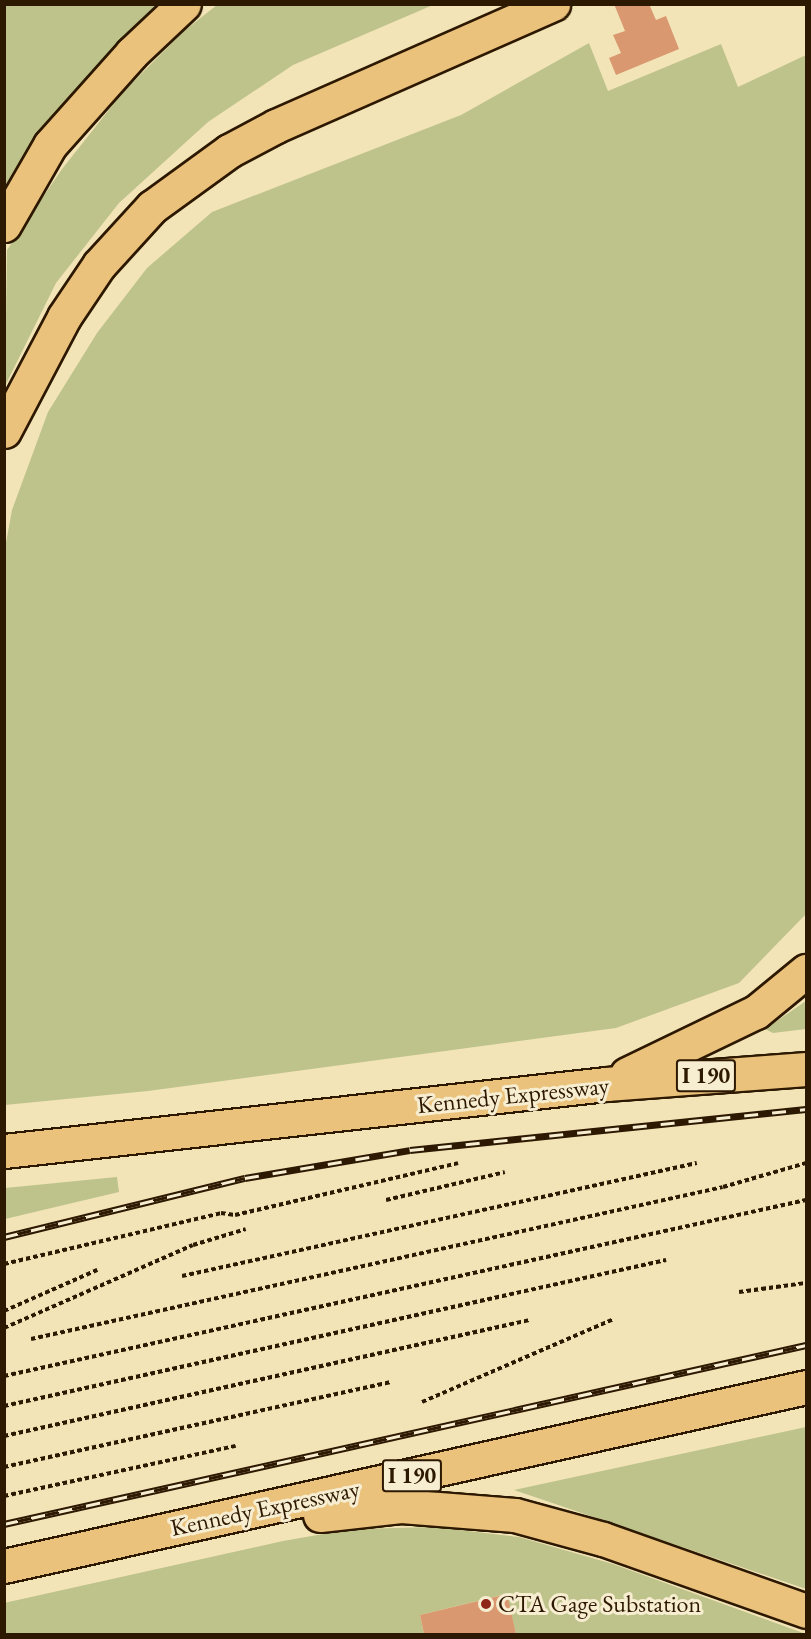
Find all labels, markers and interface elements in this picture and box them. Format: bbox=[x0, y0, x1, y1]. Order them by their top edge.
road number: I 190 bbox=[674, 1057, 738, 1095]
street label: Kennedy Expressway bbox=[416, 1071, 610, 1119]
road number: I 190 bbox=[380, 1457, 444, 1495]
street label: Kennedy Expressway bbox=[168, 1474, 362, 1542]
place label: CTA Gage Substation bbox=[498, 1590, 701, 1618]
marker: CTA Gage Substation bbox=[479, 1597, 493, 1611]

